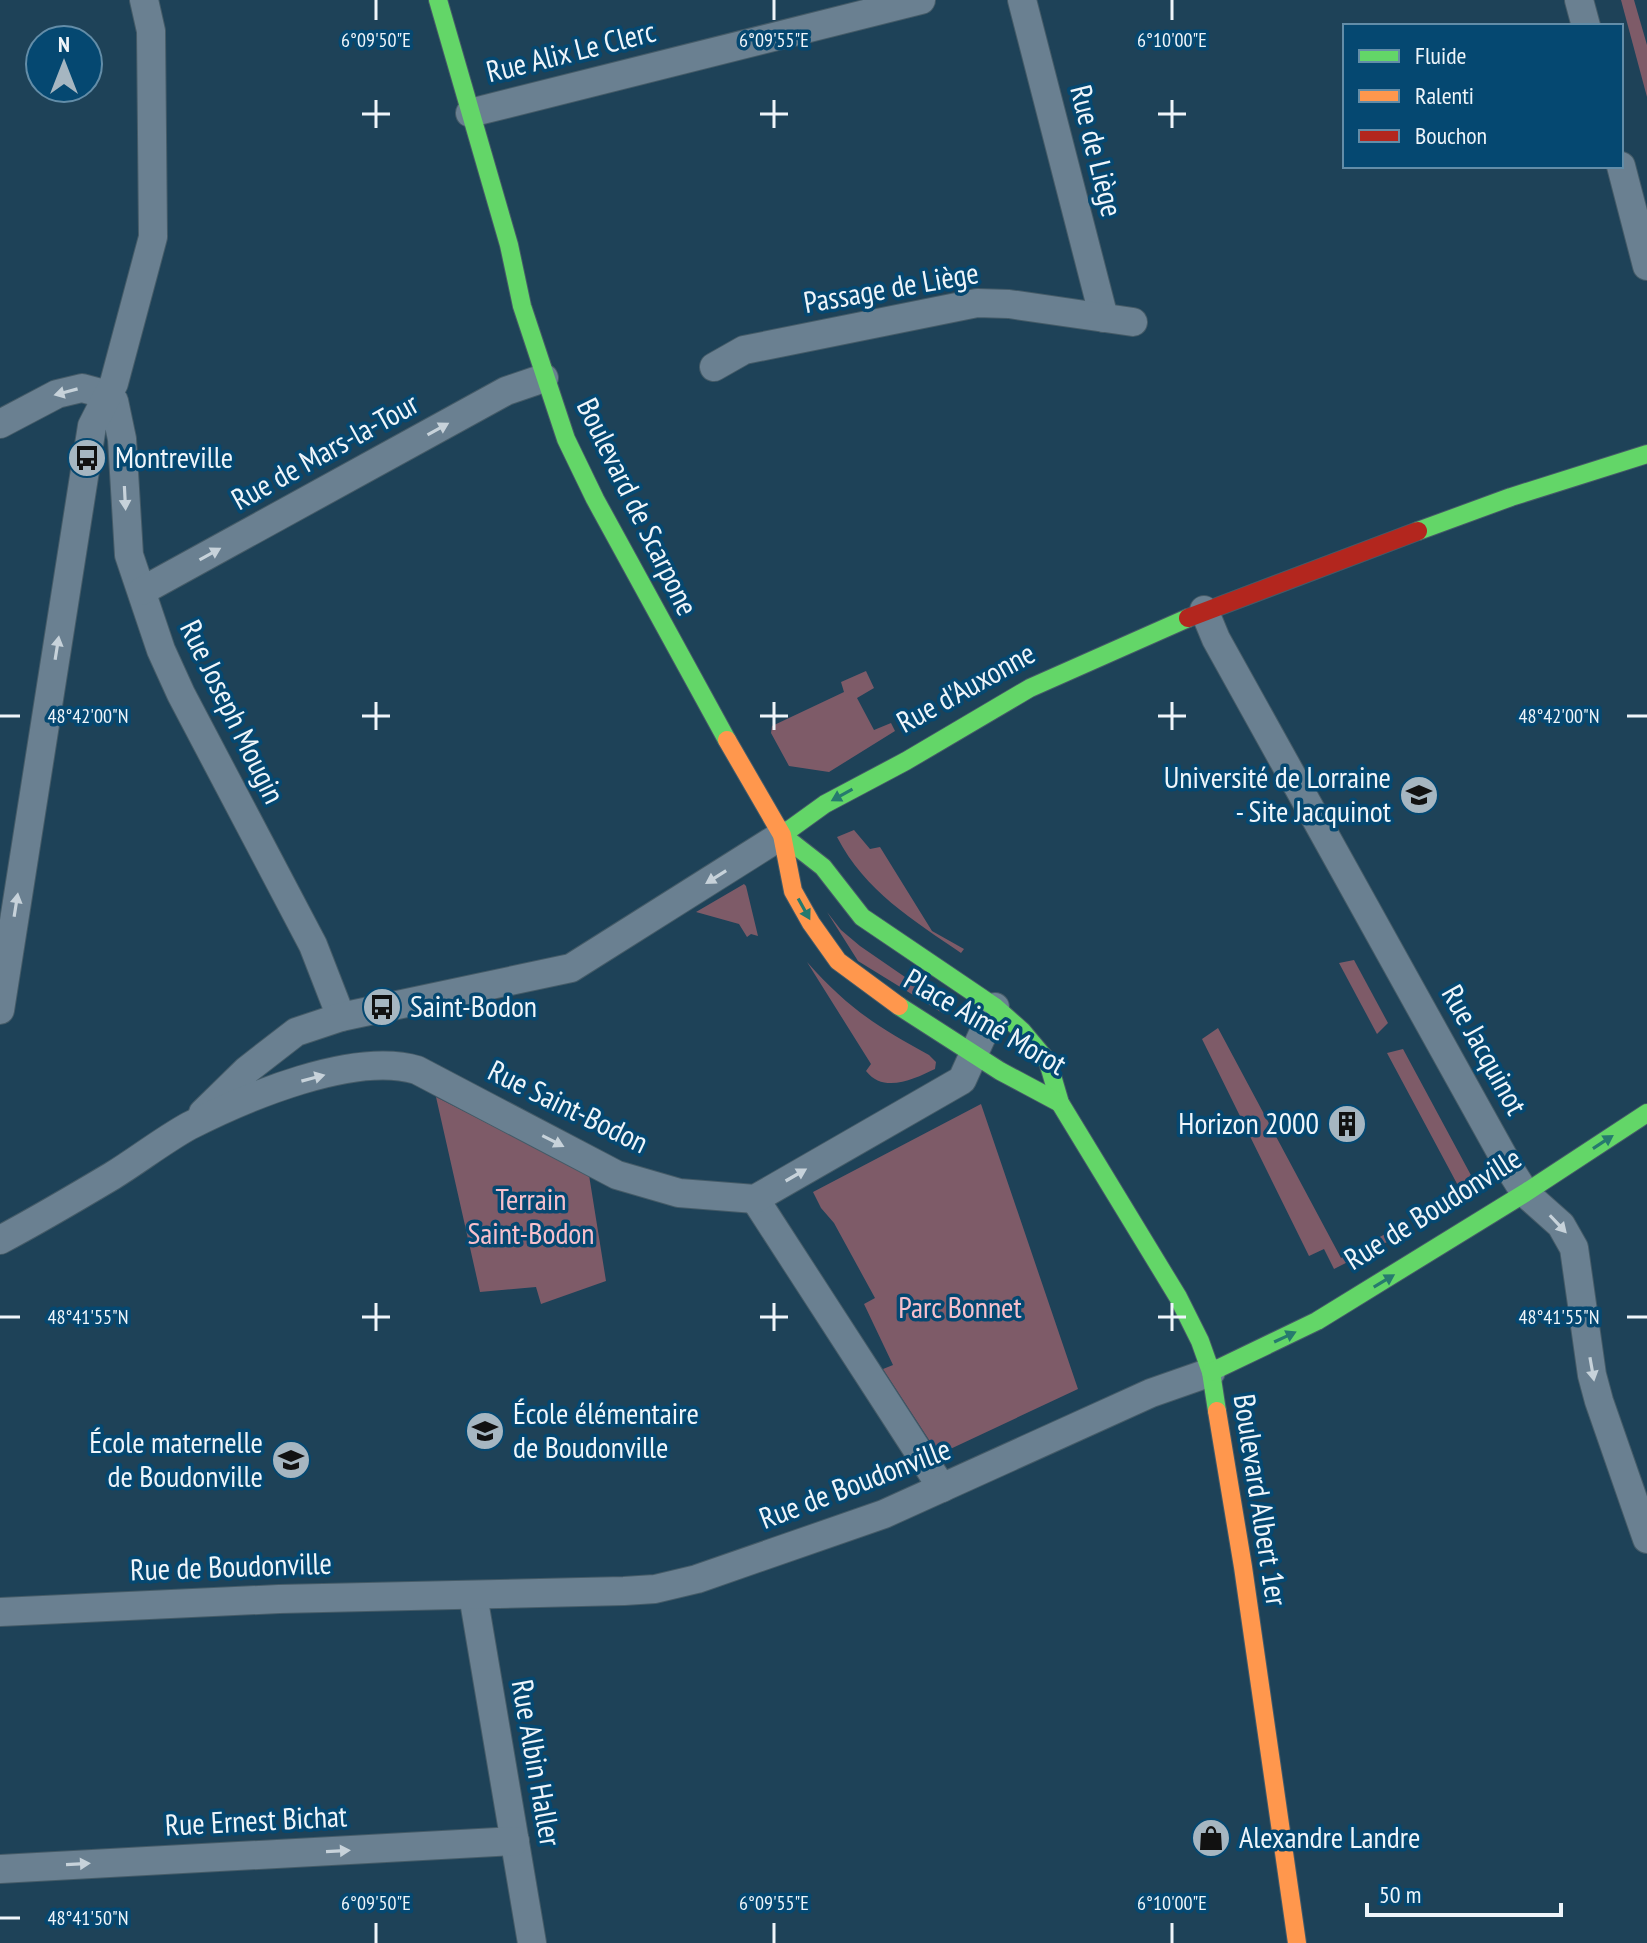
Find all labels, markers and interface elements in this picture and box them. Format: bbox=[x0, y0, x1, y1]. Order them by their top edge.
street label: Rue Alix Le Clerc bbox=[482, 11, 660, 90]
north arrow bbox=[24, 24, 104, 104]
legend bbox=[1343, 24, 1623, 168]
text: 6°09'50"E bbox=[341, 27, 411, 53]
text: 6°09'55"E bbox=[739, 27, 809, 53]
text: 6°10'00"E bbox=[1137, 27, 1207, 53]
text: N bbox=[58, 30, 70, 58]
text: Fluide bbox=[1415, 40, 1466, 71]
text: Ralenti bbox=[1415, 80, 1474, 111]
street label: Rue de Liège bbox=[1062, 81, 1133, 221]
text: Bouchon bbox=[1415, 120, 1487, 151]
street label: Passage de Liège bbox=[800, 252, 981, 321]
street label: Rue de Mars-la-Tour bbox=[224, 383, 425, 518]
one-way arrow bbox=[54, 386, 78, 399]
street label: Boulevard de Scarpone bbox=[569, 391, 708, 622]
one-way arrow bbox=[427, 422, 449, 436]
bus stop icon: Montreville bbox=[66, 437, 108, 479]
place label: Montreville bbox=[115, 437, 233, 476]
one-way arrow bbox=[119, 486, 132, 511]
one-way arrow bbox=[199, 547, 221, 561]
street label: Rue Joseph Mougin bbox=[172, 613, 295, 809]
street label: Rue d'Auxonne bbox=[889, 633, 1041, 741]
one-way arrow bbox=[51, 636, 64, 661]
text: 48°42'00"N bbox=[48, 703, 128, 729]
text: 48°42'00"N bbox=[1519, 703, 1599, 729]
place label: Université de Lorraine - Site Jacquinot bbox=[1164, 757, 1392, 830]
school or university icon: Université de Lorraine - Site Jacquinot bbox=[1398, 774, 1440, 816]
one-way arrow bbox=[831, 787, 853, 801]
one-way arrow bbox=[705, 869, 727, 883]
one-way arrow bbox=[11, 892, 23, 917]
one-way arrow bbox=[797, 898, 810, 921]
street label: Place Aimé Morot bbox=[898, 959, 1075, 1083]
street label: Rue Jacquinot bbox=[1434, 978, 1537, 1122]
bus stop icon: Saint-Bodon bbox=[361, 986, 403, 1028]
place label: Saint-Bodon bbox=[410, 986, 537, 1025]
street label: Rue Saint-Bodon bbox=[482, 1050, 655, 1161]
one-way arrow bbox=[300, 1071, 325, 1083]
place label: Horizon 2000 bbox=[1178, 1103, 1319, 1142]
building icon: Horizon 2000 bbox=[1326, 1103, 1368, 1145]
one-way arrow bbox=[542, 1134, 564, 1148]
one-way arrow bbox=[1592, 1135, 1614, 1150]
street label: Rue de Boudonville bbox=[1336, 1138, 1528, 1278]
one-way arrow bbox=[784, 1168, 807, 1182]
park label: Terrain Saint-Bodon bbox=[467, 1179, 595, 1252]
one-way arrow bbox=[1548, 1215, 1566, 1234]
one-way arrow bbox=[1373, 1274, 1395, 1288]
park label: Parc Bonnet bbox=[898, 1287, 1022, 1326]
text: 48°41'55"N bbox=[48, 1304, 128, 1330]
text: 48°41'55"N bbox=[1519, 1304, 1599, 1330]
one-way arrow bbox=[1273, 1330, 1297, 1344]
one-way arrow bbox=[1586, 1357, 1598, 1382]
street label: Boulevard Albert 1er bbox=[1226, 1391, 1298, 1609]
place label: École élémentaire de Boudonville bbox=[513, 1393, 699, 1466]
school or university icon: École élémentaire de Boudonville bbox=[464, 1410, 506, 1452]
place label: École maternelle de Boudonville bbox=[89, 1422, 263, 1495]
street label: Rue de Boudonville bbox=[753, 1428, 956, 1537]
school or university icon: École maternelle de Boudonville bbox=[270, 1439, 312, 1481]
street label: Rue de Boudonville bbox=[129, 1542, 332, 1589]
street label: Rue Albin Haller bbox=[504, 1676, 571, 1850]
street label: Rue Ernest Bichat bbox=[164, 1795, 349, 1844]
shop icon: Alexandre Landre bbox=[1190, 1817, 1232, 1859]
place label: Alexandre Landre bbox=[1239, 1817, 1420, 1856]
one-way arrow bbox=[326, 1844, 351, 1857]
one-way arrow bbox=[66, 1858, 91, 1871]
scale bar bbox=[1367, 1867, 1561, 1917]
text: 50 m bbox=[1379, 1879, 1421, 1910]
text: 6°09'50"E bbox=[341, 1890, 411, 1916]
text: 6°09'55"E bbox=[739, 1890, 809, 1916]
text: 6°10'00"E bbox=[1137, 1890, 1207, 1916]
text: 48°41'50"N bbox=[48, 1905, 128, 1931]

